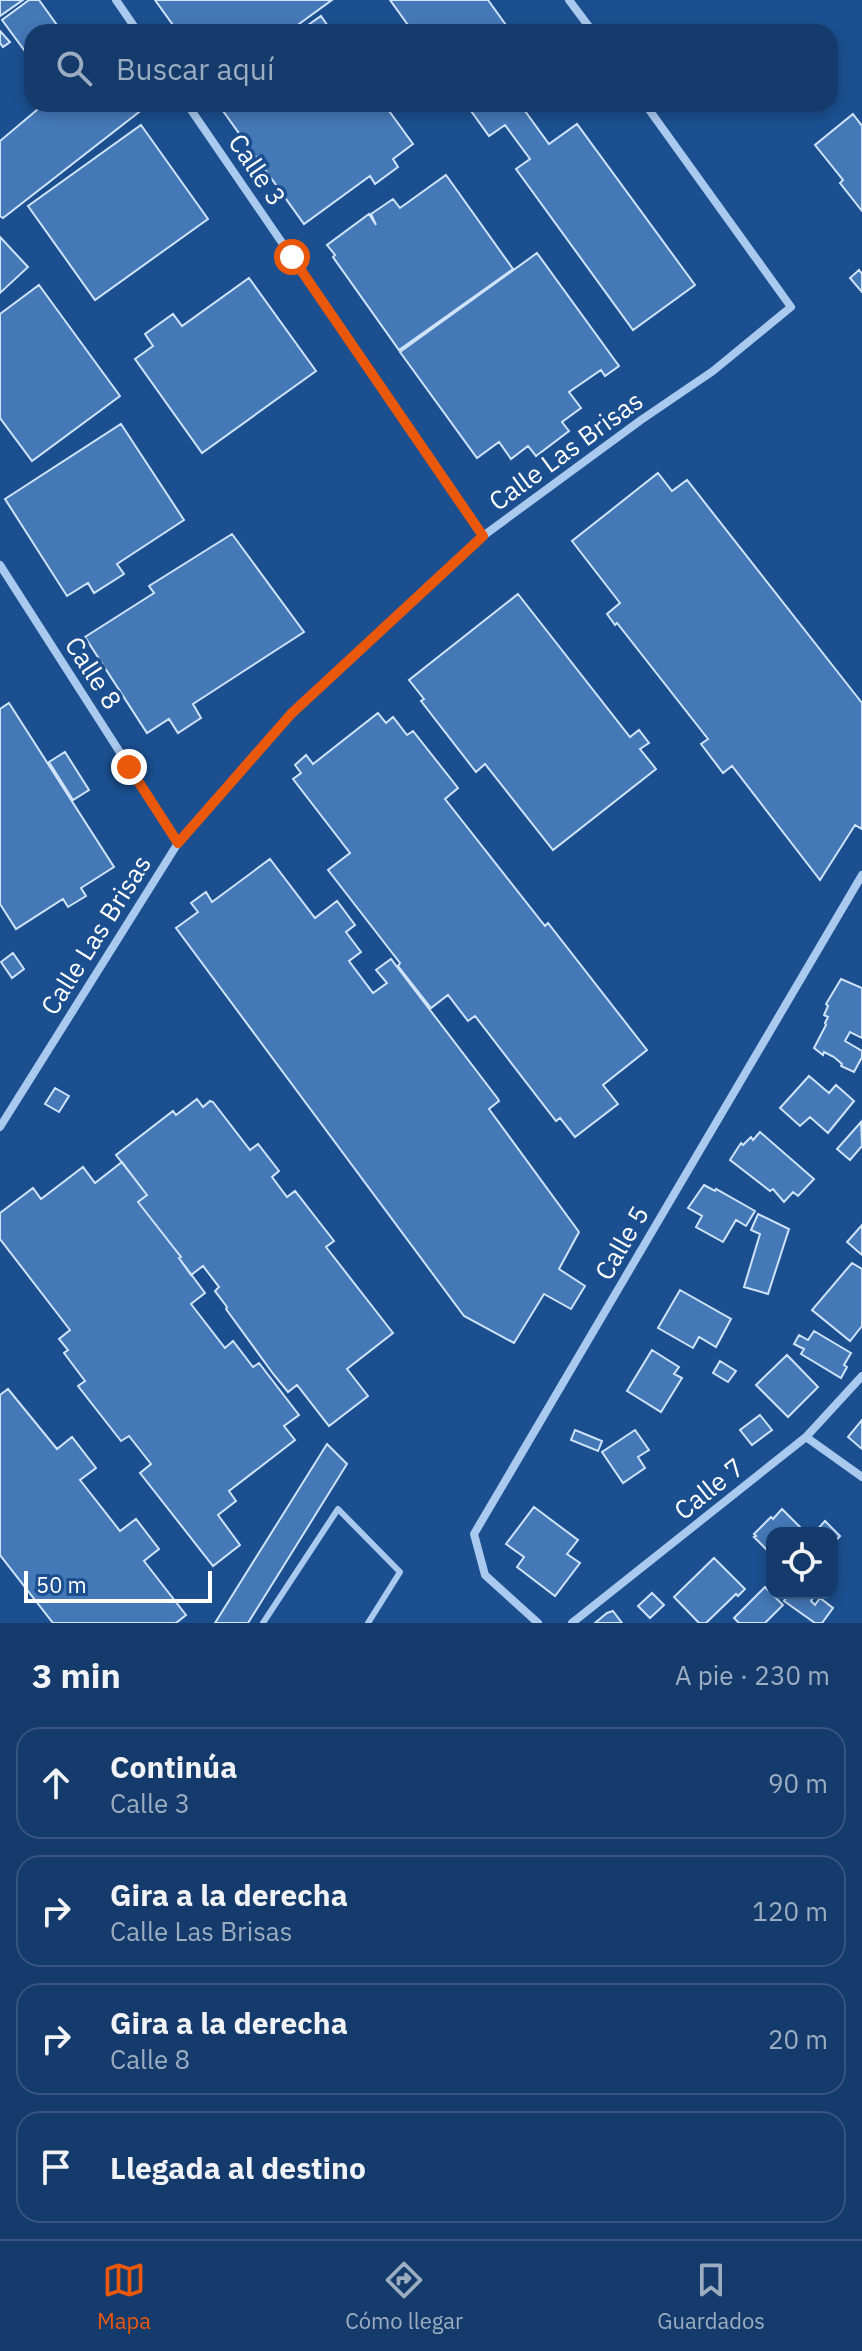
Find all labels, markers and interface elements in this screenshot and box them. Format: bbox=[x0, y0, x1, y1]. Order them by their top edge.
search box bbox=[24, 24, 838, 112]
icon: search bbox=[52, 46, 96, 90]
text: Buscar aquí bbox=[116, 49, 274, 88]
street label: Calle 3 bbox=[221, 127, 294, 212]
route start bbox=[274, 239, 310, 275]
street label: Calle Las Brisas bbox=[482, 383, 649, 518]
street label: Calle 8 bbox=[58, 630, 130, 715]
route end bbox=[111, 749, 147, 785]
street label: Calle Las Brisas bbox=[32, 848, 158, 1021]
street label: Calle 5 bbox=[586, 1199, 656, 1286]
street label: Calle 7 bbox=[667, 1450, 750, 1527]
map controls bbox=[766, 1527, 838, 1599]
button: locate bbox=[766, 1527, 838, 1599]
scale bar bbox=[24, 1567, 212, 1603]
text: 50 m bbox=[36, 1570, 87, 1599]
text: 3 min bbox=[32, 1653, 121, 1697]
text: A pie · 230 m bbox=[675, 1658, 830, 1692]
text: Continúa bbox=[110, 1747, 237, 1786]
icon: ahead bbox=[34, 1761, 78, 1805]
text: 90 m bbox=[768, 1766, 828, 1800]
text: Calle 3 bbox=[110, 1786, 190, 1820]
text: Gira a la derecha bbox=[110, 1875, 348, 1914]
icon: right bbox=[34, 1889, 78, 1933]
text: 120 m bbox=[752, 1894, 828, 1928]
text: Calle Las Brisas bbox=[110, 1914, 292, 1948]
text: Gira a la derecha bbox=[110, 2003, 348, 2042]
icon: right bbox=[34, 2017, 78, 2061]
text: 20 m bbox=[768, 2022, 828, 2056]
text: Calle 8 bbox=[110, 2042, 190, 2076]
icon: arrive bbox=[34, 2145, 78, 2189]
text: Llegada al destino bbox=[110, 2148, 366, 2187]
tab: Mapa bbox=[97, 2258, 151, 2335]
tab: Cómo llegar bbox=[345, 2258, 463, 2335]
tab: Guardados bbox=[657, 2258, 765, 2335]

